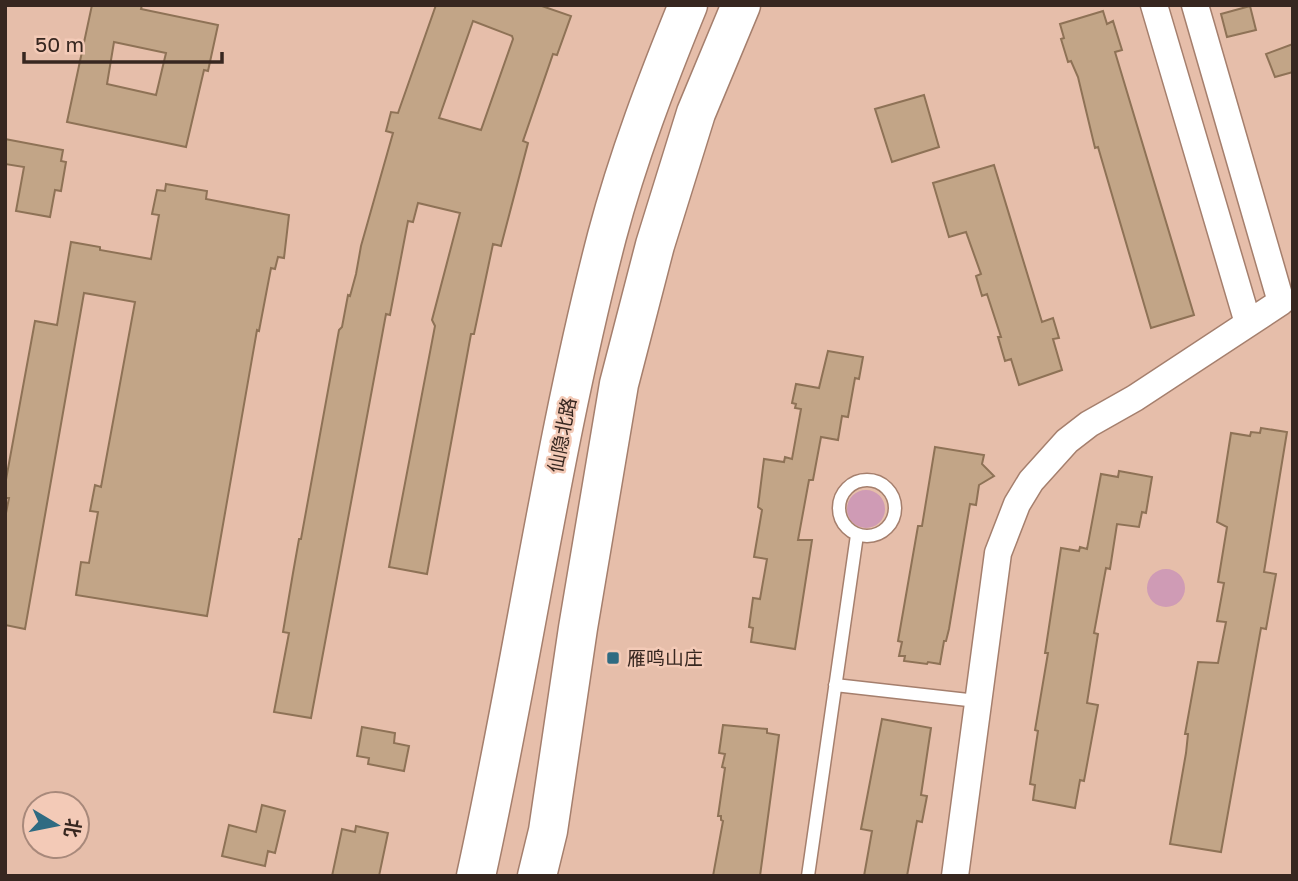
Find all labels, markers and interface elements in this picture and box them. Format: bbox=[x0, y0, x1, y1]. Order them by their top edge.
scale bar bbox=[24, 21, 222, 65]
text: 50 m bbox=[35, 31, 84, 57]
street label: 仙隐北路 bbox=[543, 395, 580, 474]
place label: 雁鸣山庄 bbox=[627, 646, 703, 669]
marker: 雁鸣山庄 bbox=[605, 650, 621, 666]
north arrow bbox=[21, 790, 91, 860]
text: 北 bbox=[60, 817, 86, 839]

